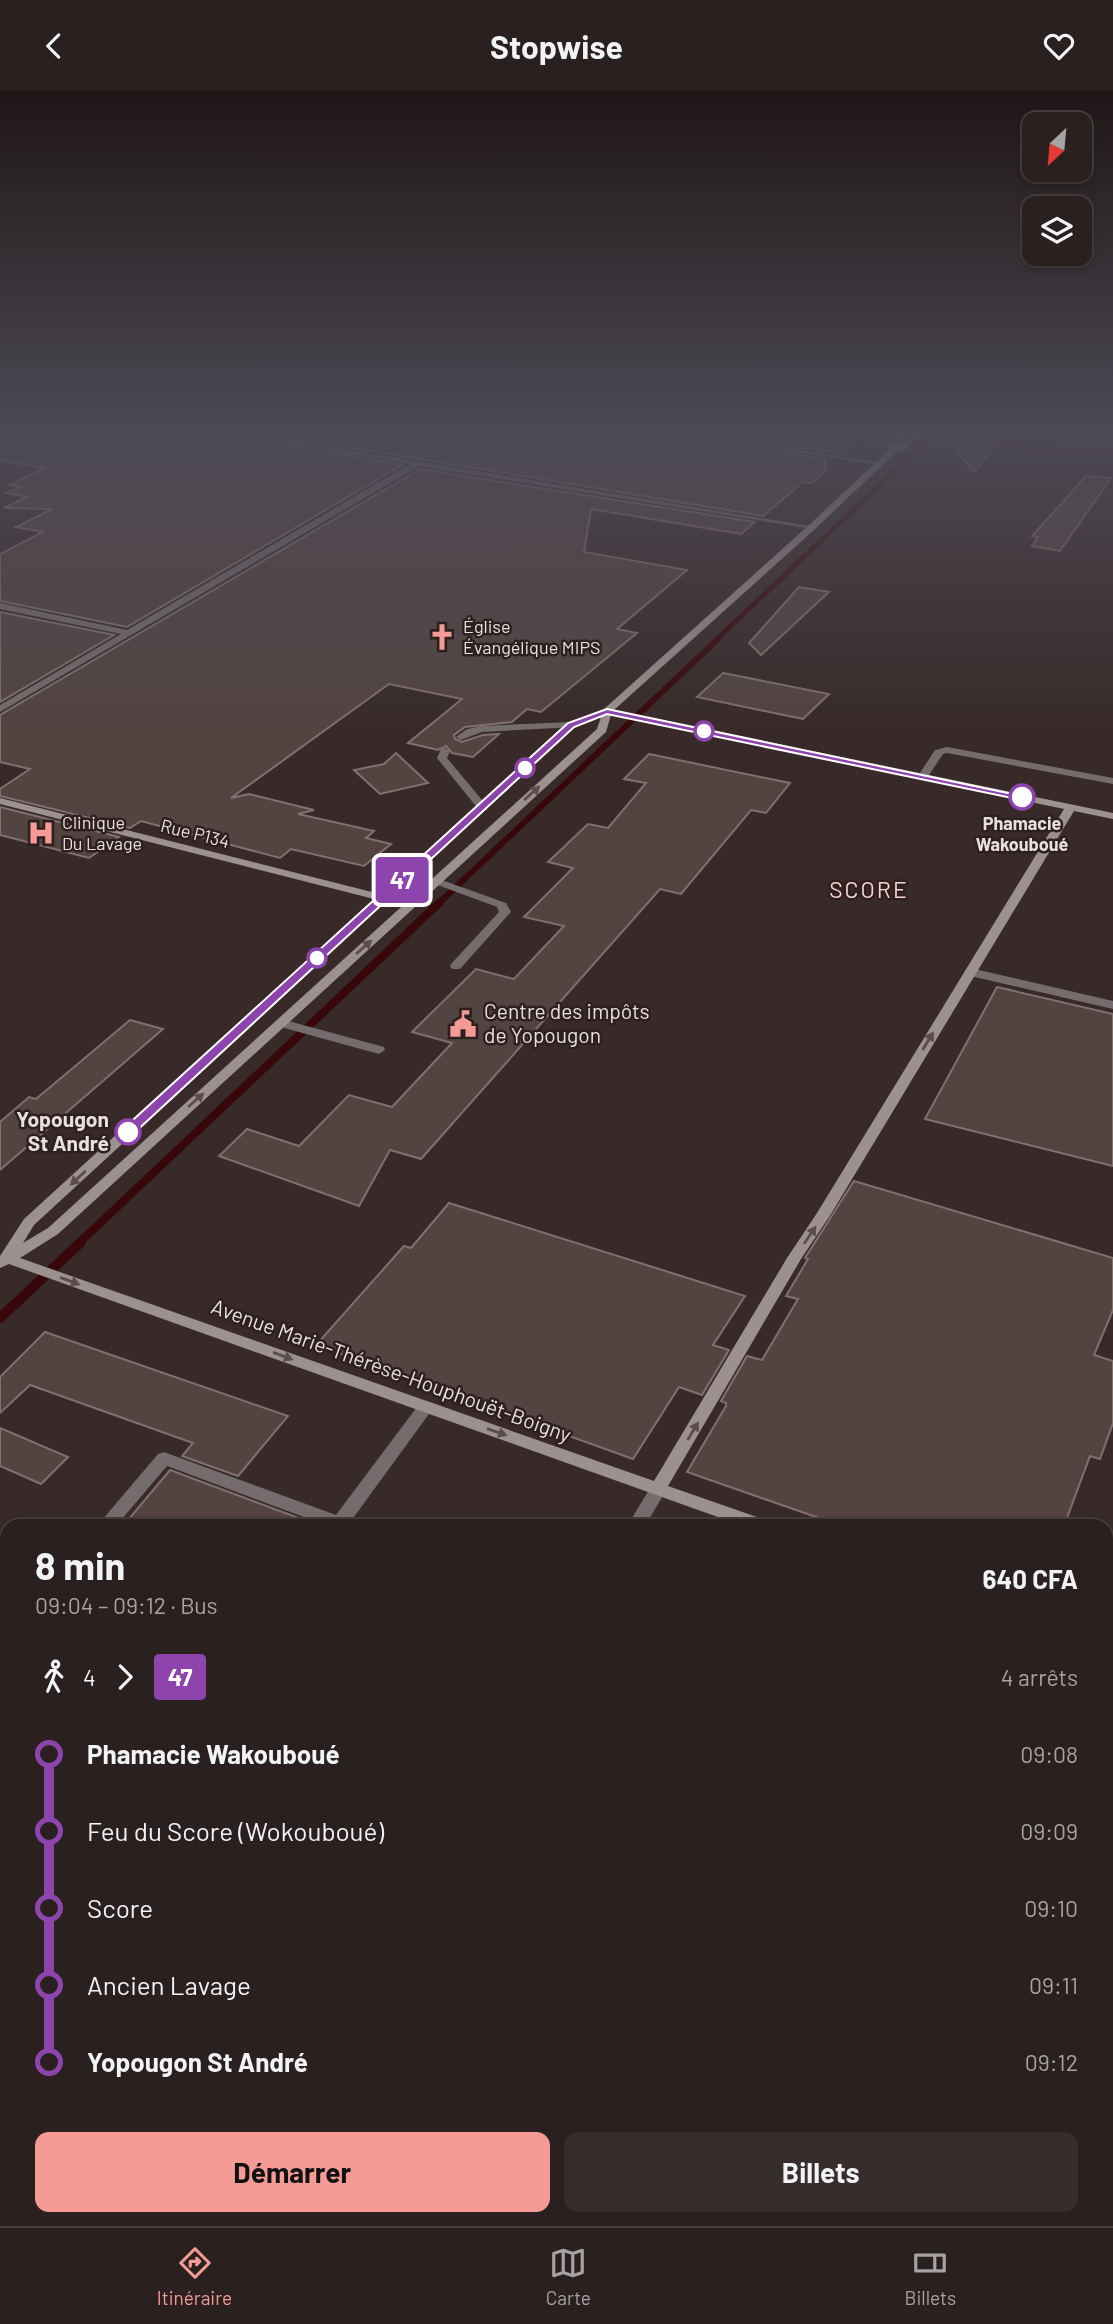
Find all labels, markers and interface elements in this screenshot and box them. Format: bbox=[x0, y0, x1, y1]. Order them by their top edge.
icon: back bbox=[35, 27, 73, 65]
text: Stopwise bbox=[490, 27, 623, 65]
icon: heart bbox=[1040, 27, 1078, 65]
north arrow bbox=[1022, 112, 1092, 182]
map controls bbox=[1022, 112, 1092, 266]
button: layers bbox=[1022, 196, 1092, 266]
place label: Église Évangélique MIPS bbox=[463, 615, 601, 658]
church icon: Église Évangélique MIPS bbox=[427, 622, 457, 652]
unlabelled marker bbox=[694, 721, 714, 741]
unlabelled marker bbox=[515, 758, 535, 778]
marker: Phamacie Wakouboué bbox=[1009, 784, 1035, 810]
one-way arrow bbox=[523, 786, 540, 802]
place label: Clinique Du Lavage bbox=[62, 811, 142, 854]
place label: Phamacie Wakouboué bbox=[976, 812, 1068, 855]
street label: Rue P134 bbox=[159, 814, 232, 852]
hospital icon: Clinique Du Lavage bbox=[26, 818, 56, 848]
line badge: 47 bbox=[370, 857, 434, 903]
text: 47 bbox=[390, 865, 414, 894]
district label: SCORE bbox=[829, 875, 909, 903]
one-way arrow bbox=[355, 939, 373, 955]
unlabelled marker bbox=[307, 948, 327, 968]
place label: Centre des impôts de Yopougon bbox=[484, 998, 650, 1047]
public building icon: Centre des impôts de Yopougon bbox=[448, 1009, 478, 1039]
one-way arrow bbox=[922, 1031, 934, 1050]
one-way arrow bbox=[187, 1092, 205, 1108]
place label: Yopougon St André bbox=[16, 1106, 109, 1155]
marker: Yopougon St André bbox=[115, 1119, 141, 1145]
one-way arrow bbox=[69, 1170, 87, 1186]
one-way arrow bbox=[803, 1226, 817, 1244]
one-way arrow bbox=[60, 1275, 81, 1286]
street label: Avenue Marie-Thérèse-Houphouët-Boigny bbox=[208, 1293, 575, 1447]
one-way arrow bbox=[272, 1351, 293, 1362]
one-way arrow bbox=[687, 1421, 700, 1440]
one-way arrow bbox=[487, 1427, 508, 1438]
text: 8 min bbox=[35, 1542, 125, 1588]
text: 640 CFA bbox=[983, 1563, 1078, 1594]
text: 09:04 – 09:12 · Bus bbox=[35, 1591, 218, 1619]
icon: walk bbox=[35, 1658, 73, 1696]
icon: forward bbox=[106, 1658, 144, 1696]
text: 47 bbox=[168, 1662, 192, 1691]
text: 4 bbox=[83, 1663, 96, 1691]
text: 4 arrêts bbox=[1001, 1663, 1078, 1691]
text: Phamacie Wakouboué bbox=[87, 1738, 340, 1769]
text: 09:08 bbox=[1020, 1740, 1078, 1768]
text: Feu du Score (Wokouboué) bbox=[87, 1815, 384, 1846]
text: 09:09 bbox=[1020, 1817, 1078, 1845]
text: Score bbox=[87, 1892, 153, 1923]
text: 09:10 bbox=[1024, 1894, 1078, 1922]
text: Ancien Lavage bbox=[87, 1969, 251, 2000]
text: 09:11 bbox=[1029, 1971, 1078, 1999]
text: Yopougon St André bbox=[87, 2046, 308, 2077]
text: 09:12 bbox=[1025, 2048, 1078, 2076]
button: Démarrer bbox=[35, 2132, 550, 2212]
button: Billets bbox=[564, 2132, 1078, 2212]
tab: Itinéraire bbox=[157, 2244, 232, 2309]
tab: Carte bbox=[546, 2244, 591, 2309]
tab: Billets bbox=[905, 2244, 956, 2309]

